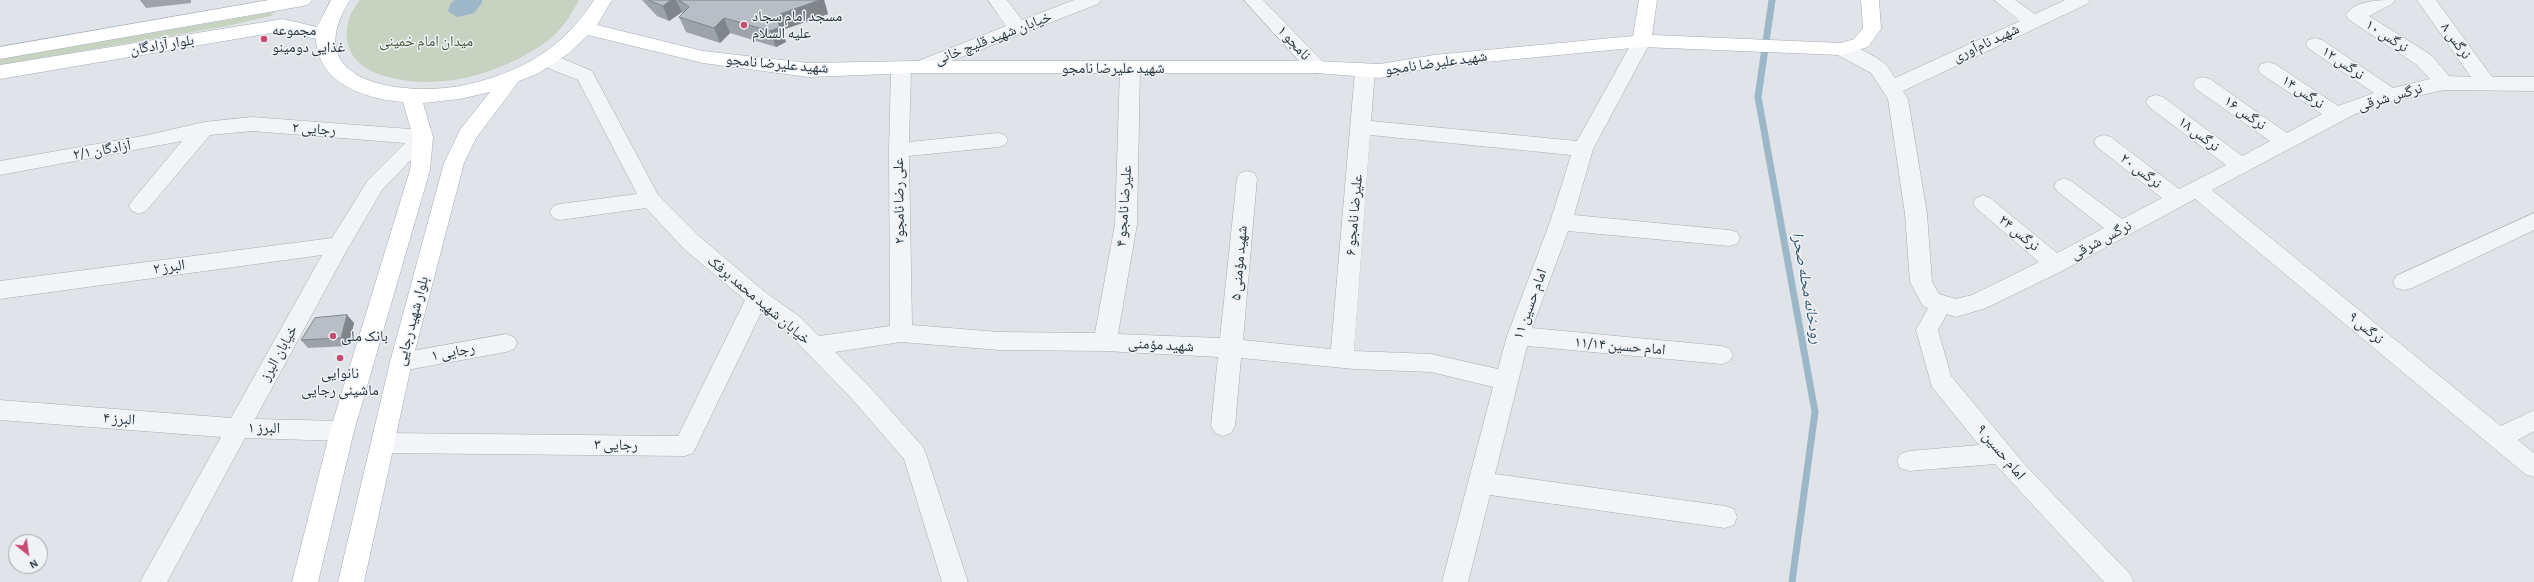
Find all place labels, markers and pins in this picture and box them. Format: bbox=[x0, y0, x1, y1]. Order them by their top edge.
place label: مسجد امام سجاد علیه السلام bbox=[752, 7, 842, 42]
marker: مسجد امام سجاد علیه السلام bbox=[739, 20, 749, 30]
place label: مجموعه غذایى دومینو bbox=[272, 21, 345, 56]
marker: مجموعه غذایى دومینو bbox=[259, 34, 269, 44]
place label: بانک ملی bbox=[341, 327, 388, 345]
marker: بانک ملی bbox=[328, 331, 338, 341]
marker: نانوایی ماشینی رجایی bbox=[335, 353, 345, 363]
place label: نانوایی ماشینی رجایی bbox=[301, 364, 379, 399]

